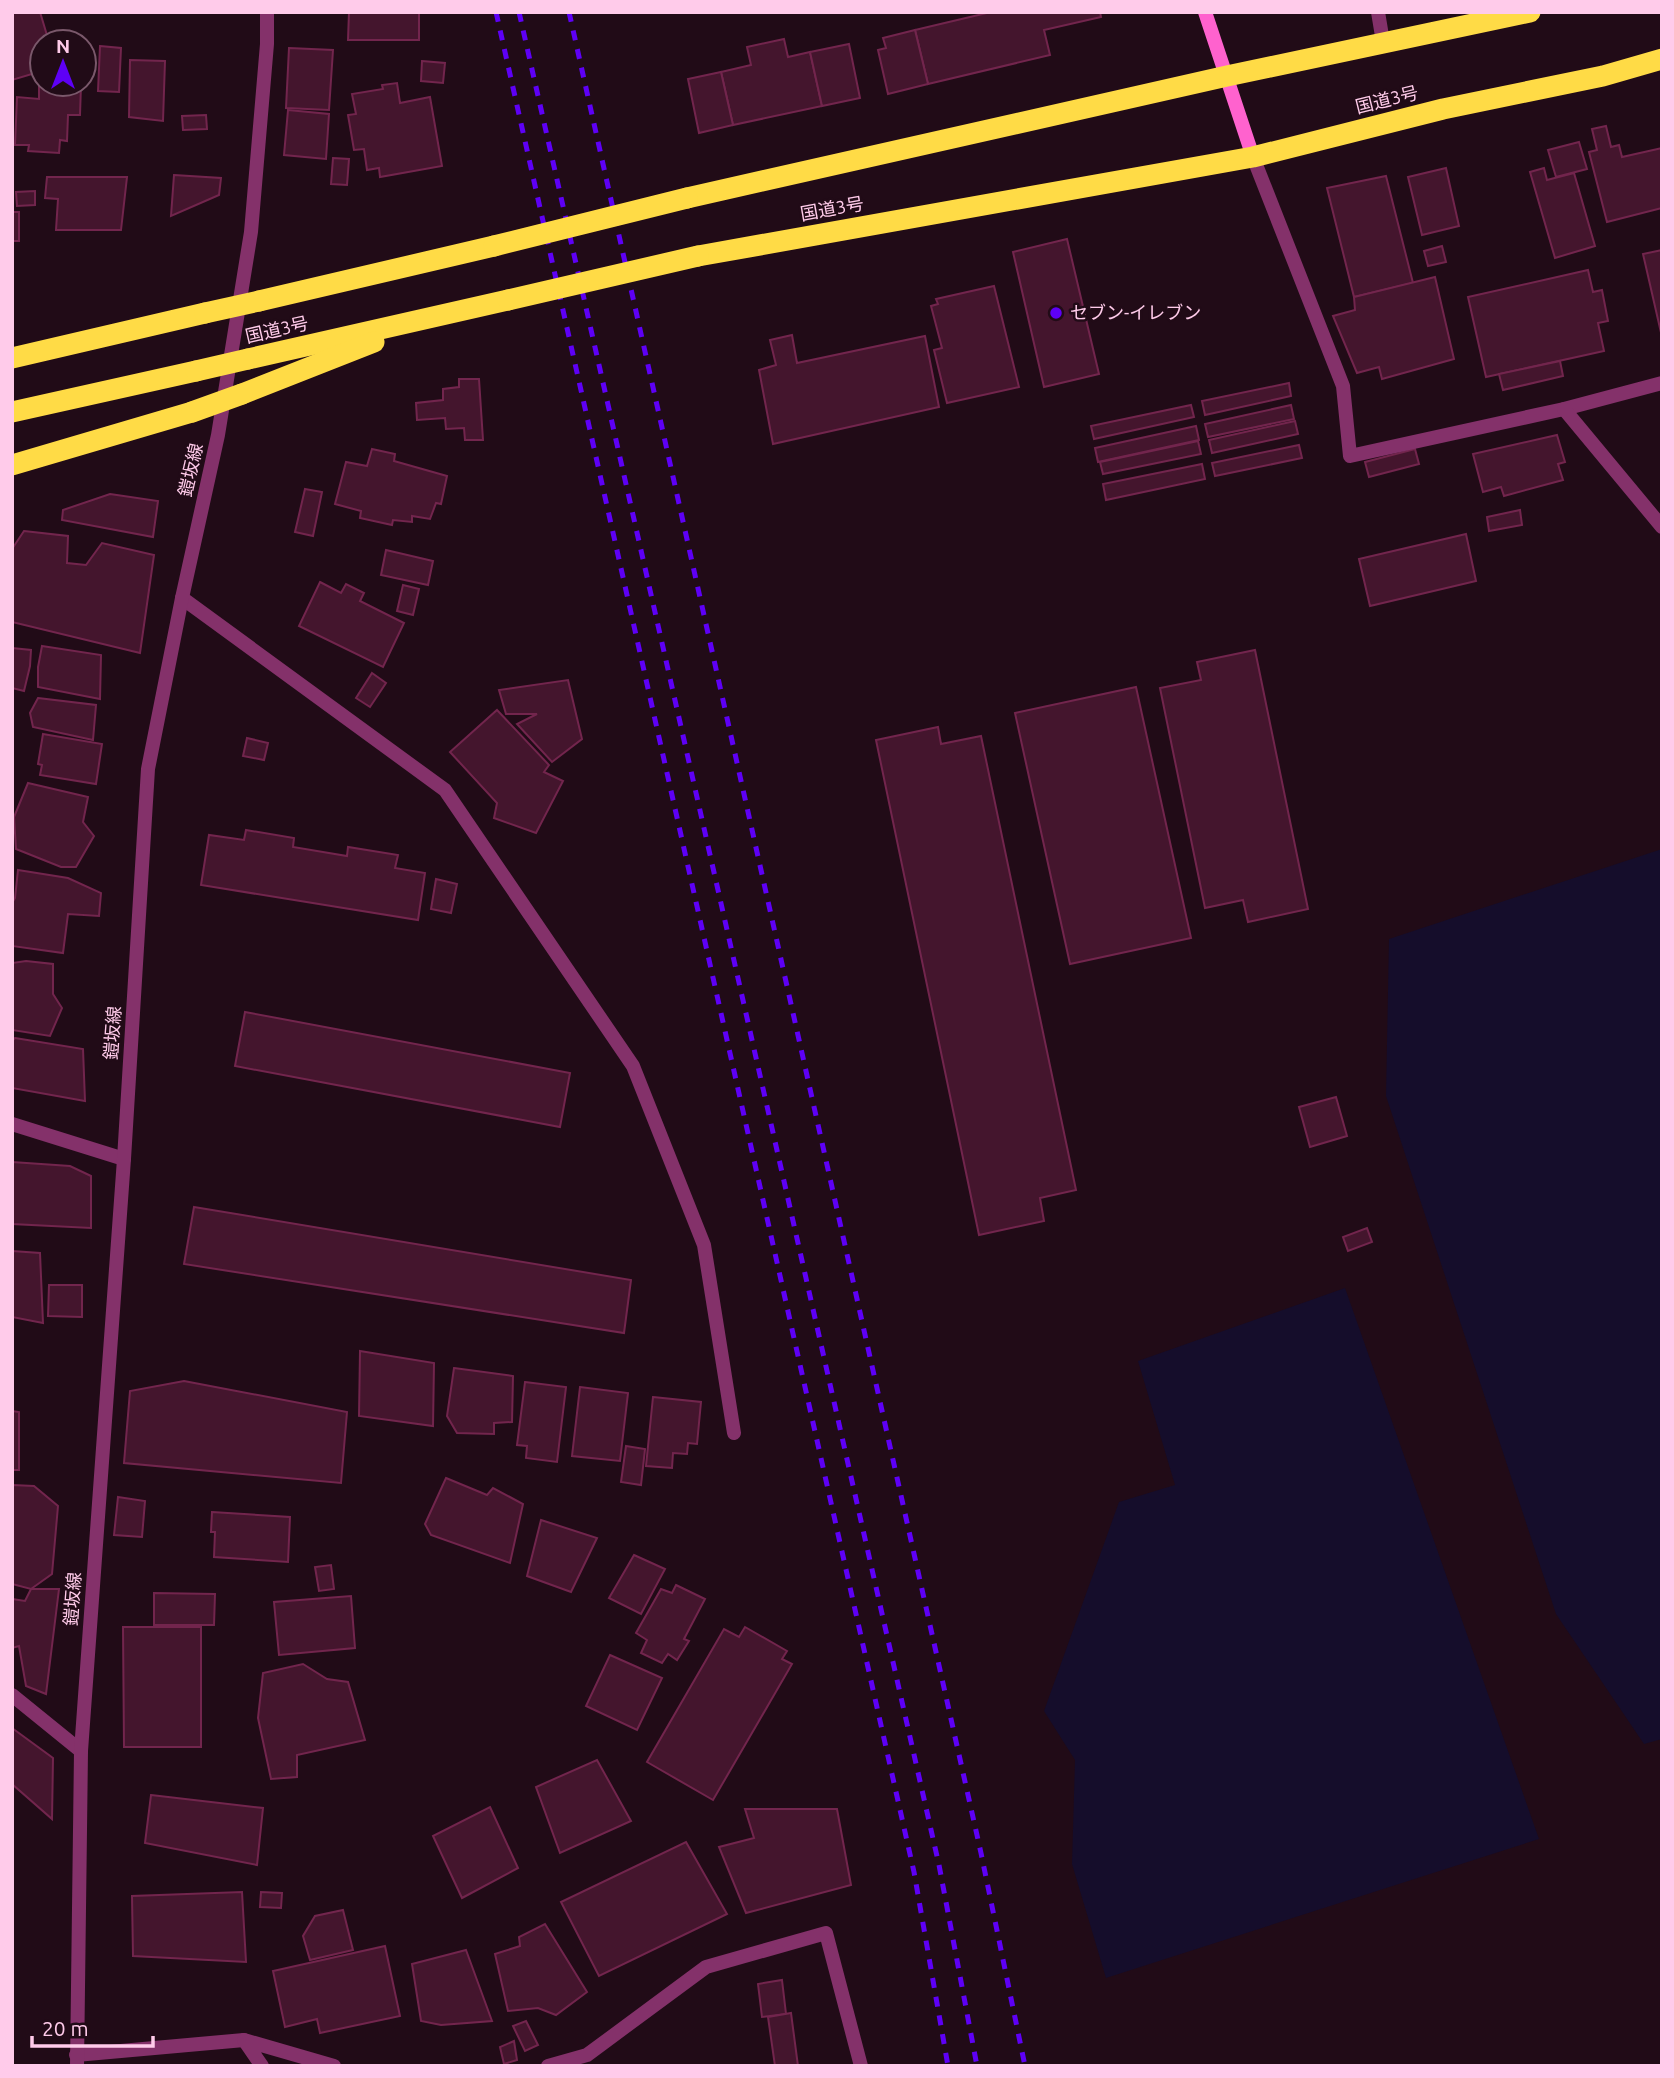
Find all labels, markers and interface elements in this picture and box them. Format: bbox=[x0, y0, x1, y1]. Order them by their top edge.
north arrow bbox=[28, 28, 98, 98]
text: N bbox=[56, 35, 70, 57]
street label: 国道3号 bbox=[1353, 82, 1420, 116]
street label: 国道3号 bbox=[798, 193, 865, 223]
place label: セブン-イレブン bbox=[1070, 302, 1201, 322]
marker: セブン-イレブン bbox=[1048, 305, 1064, 321]
street label: 国道3号 bbox=[243, 312, 310, 346]
street label: 鎧坂線 bbox=[174, 441, 206, 498]
street label: 鎧坂線 bbox=[100, 1005, 124, 1061]
street label: 鎧坂線 bbox=[60, 1571, 84, 1627]
scale bar bbox=[32, 2004, 152, 2048]
text: 20 m bbox=[42, 2016, 89, 2040]

